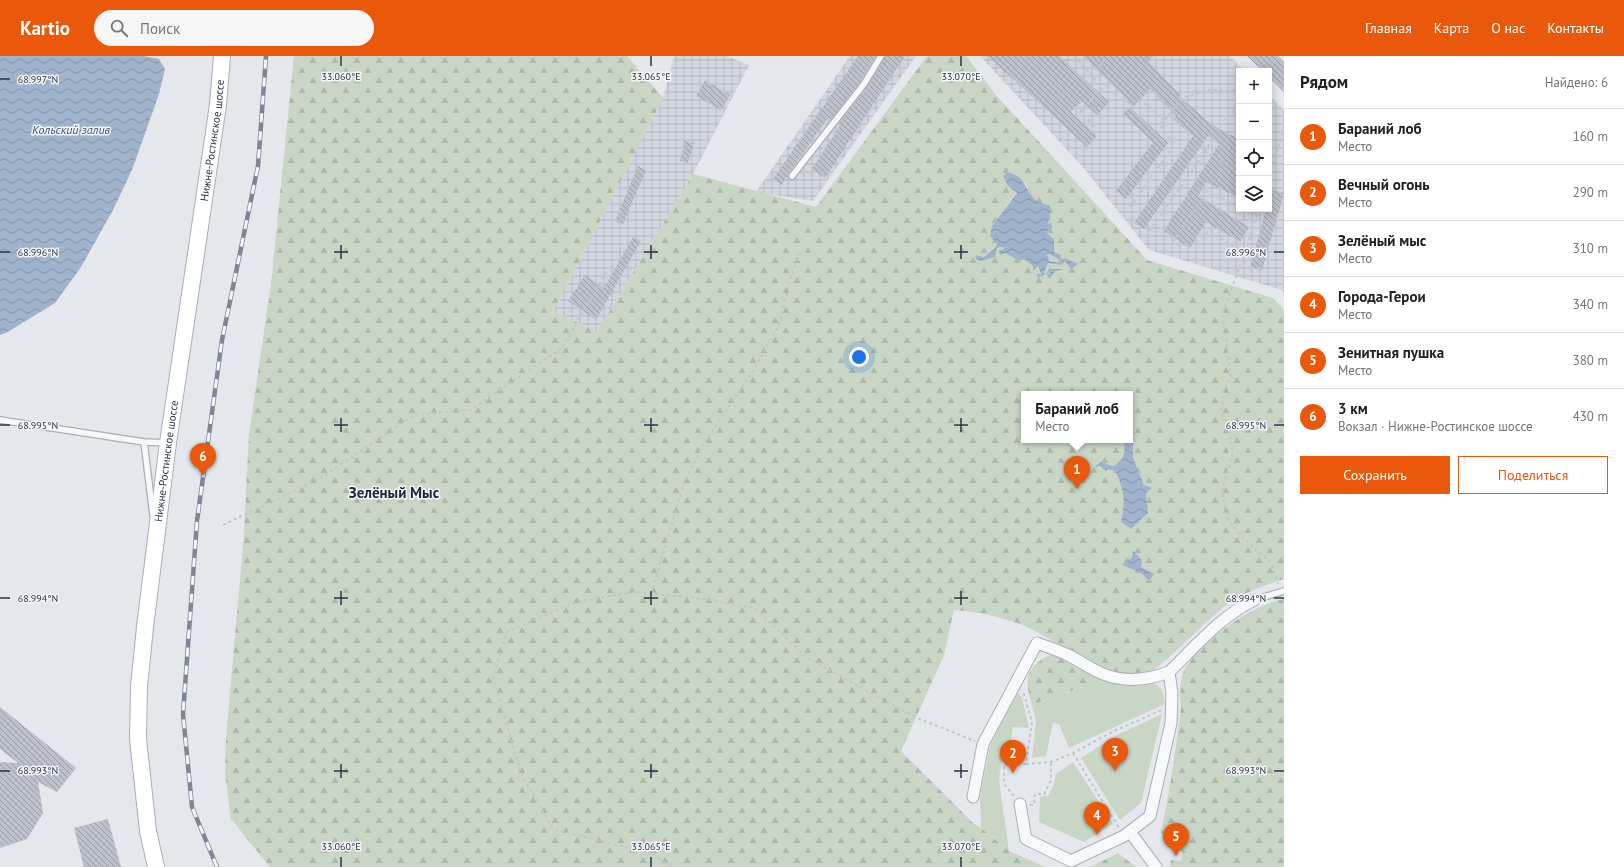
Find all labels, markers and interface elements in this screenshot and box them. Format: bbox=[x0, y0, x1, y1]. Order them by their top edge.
search box bbox=[94, 10, 374, 46]
text: Kartio bbox=[20, 16, 70, 40]
icon: search bbox=[108, 17, 130, 39]
text: Поиск bbox=[140, 19, 180, 38]
text: Главная bbox=[1365, 19, 1412, 37]
text: Карта bbox=[1434, 19, 1469, 37]
text: О нас bbox=[1491, 19, 1525, 37]
text: Контакты bbox=[1547, 19, 1604, 37]
map controls bbox=[1236, 68, 1272, 212]
button: + bbox=[1236, 68, 1272, 104]
text: 33.060°E bbox=[322, 70, 361, 83]
text: 33.065°E bbox=[632, 70, 671, 83]
text: 33.070°E bbox=[942, 70, 981, 83]
text: Рядом bbox=[1300, 71, 1348, 93]
text: 68.997°N bbox=[18, 73, 58, 86]
text: Найдено: 6 bbox=[1545, 74, 1608, 91]
street label: Нижне-Ростинское шоссе bbox=[197, 79, 227, 202]
button: − bbox=[1236, 104, 1272, 140]
text: Бараний лоб bbox=[1338, 119, 1422, 138]
water label: Кольский залив bbox=[32, 122, 111, 137]
text: 1 bbox=[1309, 128, 1317, 145]
text: 160 m bbox=[1573, 128, 1608, 145]
text: Место bbox=[1338, 138, 1372, 155]
button: locate bbox=[1236, 140, 1272, 176]
text: Вечный огонь bbox=[1338, 175, 1430, 194]
button: layers bbox=[1236, 176, 1272, 212]
text: 2 bbox=[1309, 184, 1317, 201]
text: 290 m bbox=[1573, 184, 1608, 201]
text: Место bbox=[1338, 194, 1372, 211]
text: Зелёный мыс bbox=[1338, 231, 1426, 250]
text: 3 bbox=[1309, 240, 1317, 257]
text: 310 m bbox=[1573, 240, 1608, 257]
text: 68.996°N bbox=[18, 246, 58, 259]
text: 68.996°N bbox=[1226, 246, 1266, 259]
text: Место bbox=[1338, 250, 1372, 267]
text: Города-Герои bbox=[1338, 287, 1426, 306]
text: 4 bbox=[1309, 296, 1317, 313]
text: 340 m bbox=[1573, 296, 1608, 313]
text: Место bbox=[1338, 306, 1372, 323]
text: Зенитная пушка bbox=[1338, 343, 1444, 362]
your location bbox=[849, 347, 869, 367]
text: 5 bbox=[1309, 352, 1317, 369]
text: 380 m bbox=[1573, 352, 1608, 369]
text: Место bbox=[1338, 362, 1372, 379]
popup bbox=[1021, 391, 1133, 443]
street label: Нижне-Ростинское шоссе bbox=[151, 399, 181, 523]
text: Бараний лоб bbox=[1035, 399, 1119, 418]
text: 3 км bbox=[1338, 399, 1368, 418]
text: 6 bbox=[1309, 408, 1317, 425]
text: 430 m bbox=[1573, 408, 1608, 425]
text: Место bbox=[1035, 418, 1070, 435]
text: Вокзал · Нижне-Ростинское шоссе bbox=[1338, 418, 1533, 435]
text: 68.995°N bbox=[18, 419, 58, 432]
text: 68.995°N bbox=[1226, 419, 1266, 432]
pin: 6 bbox=[190, 443, 216, 476]
pin: 1 bbox=[1064, 456, 1090, 489]
button: Сохранить bbox=[1300, 456, 1450, 494]
button: Поделиться bbox=[1458, 456, 1608, 494]
district label: Зелёный Мыс bbox=[349, 483, 440, 502]
text: 68.994°N bbox=[18, 592, 58, 605]
text: 68.994°N bbox=[1226, 592, 1266, 605]
pin: 3 bbox=[1102, 738, 1128, 771]
pin: 2 bbox=[1000, 740, 1026, 773]
text: 68.993°N bbox=[18, 764, 58, 777]
text: 68.993°N bbox=[1226, 764, 1266, 777]
pin: 4 bbox=[1084, 802, 1110, 835]
pin: 5 bbox=[1163, 823, 1189, 856]
text: 33.060°E bbox=[322, 840, 361, 853]
text: 33.065°E bbox=[632, 840, 671, 853]
text: 33.070°E bbox=[942, 840, 981, 853]

